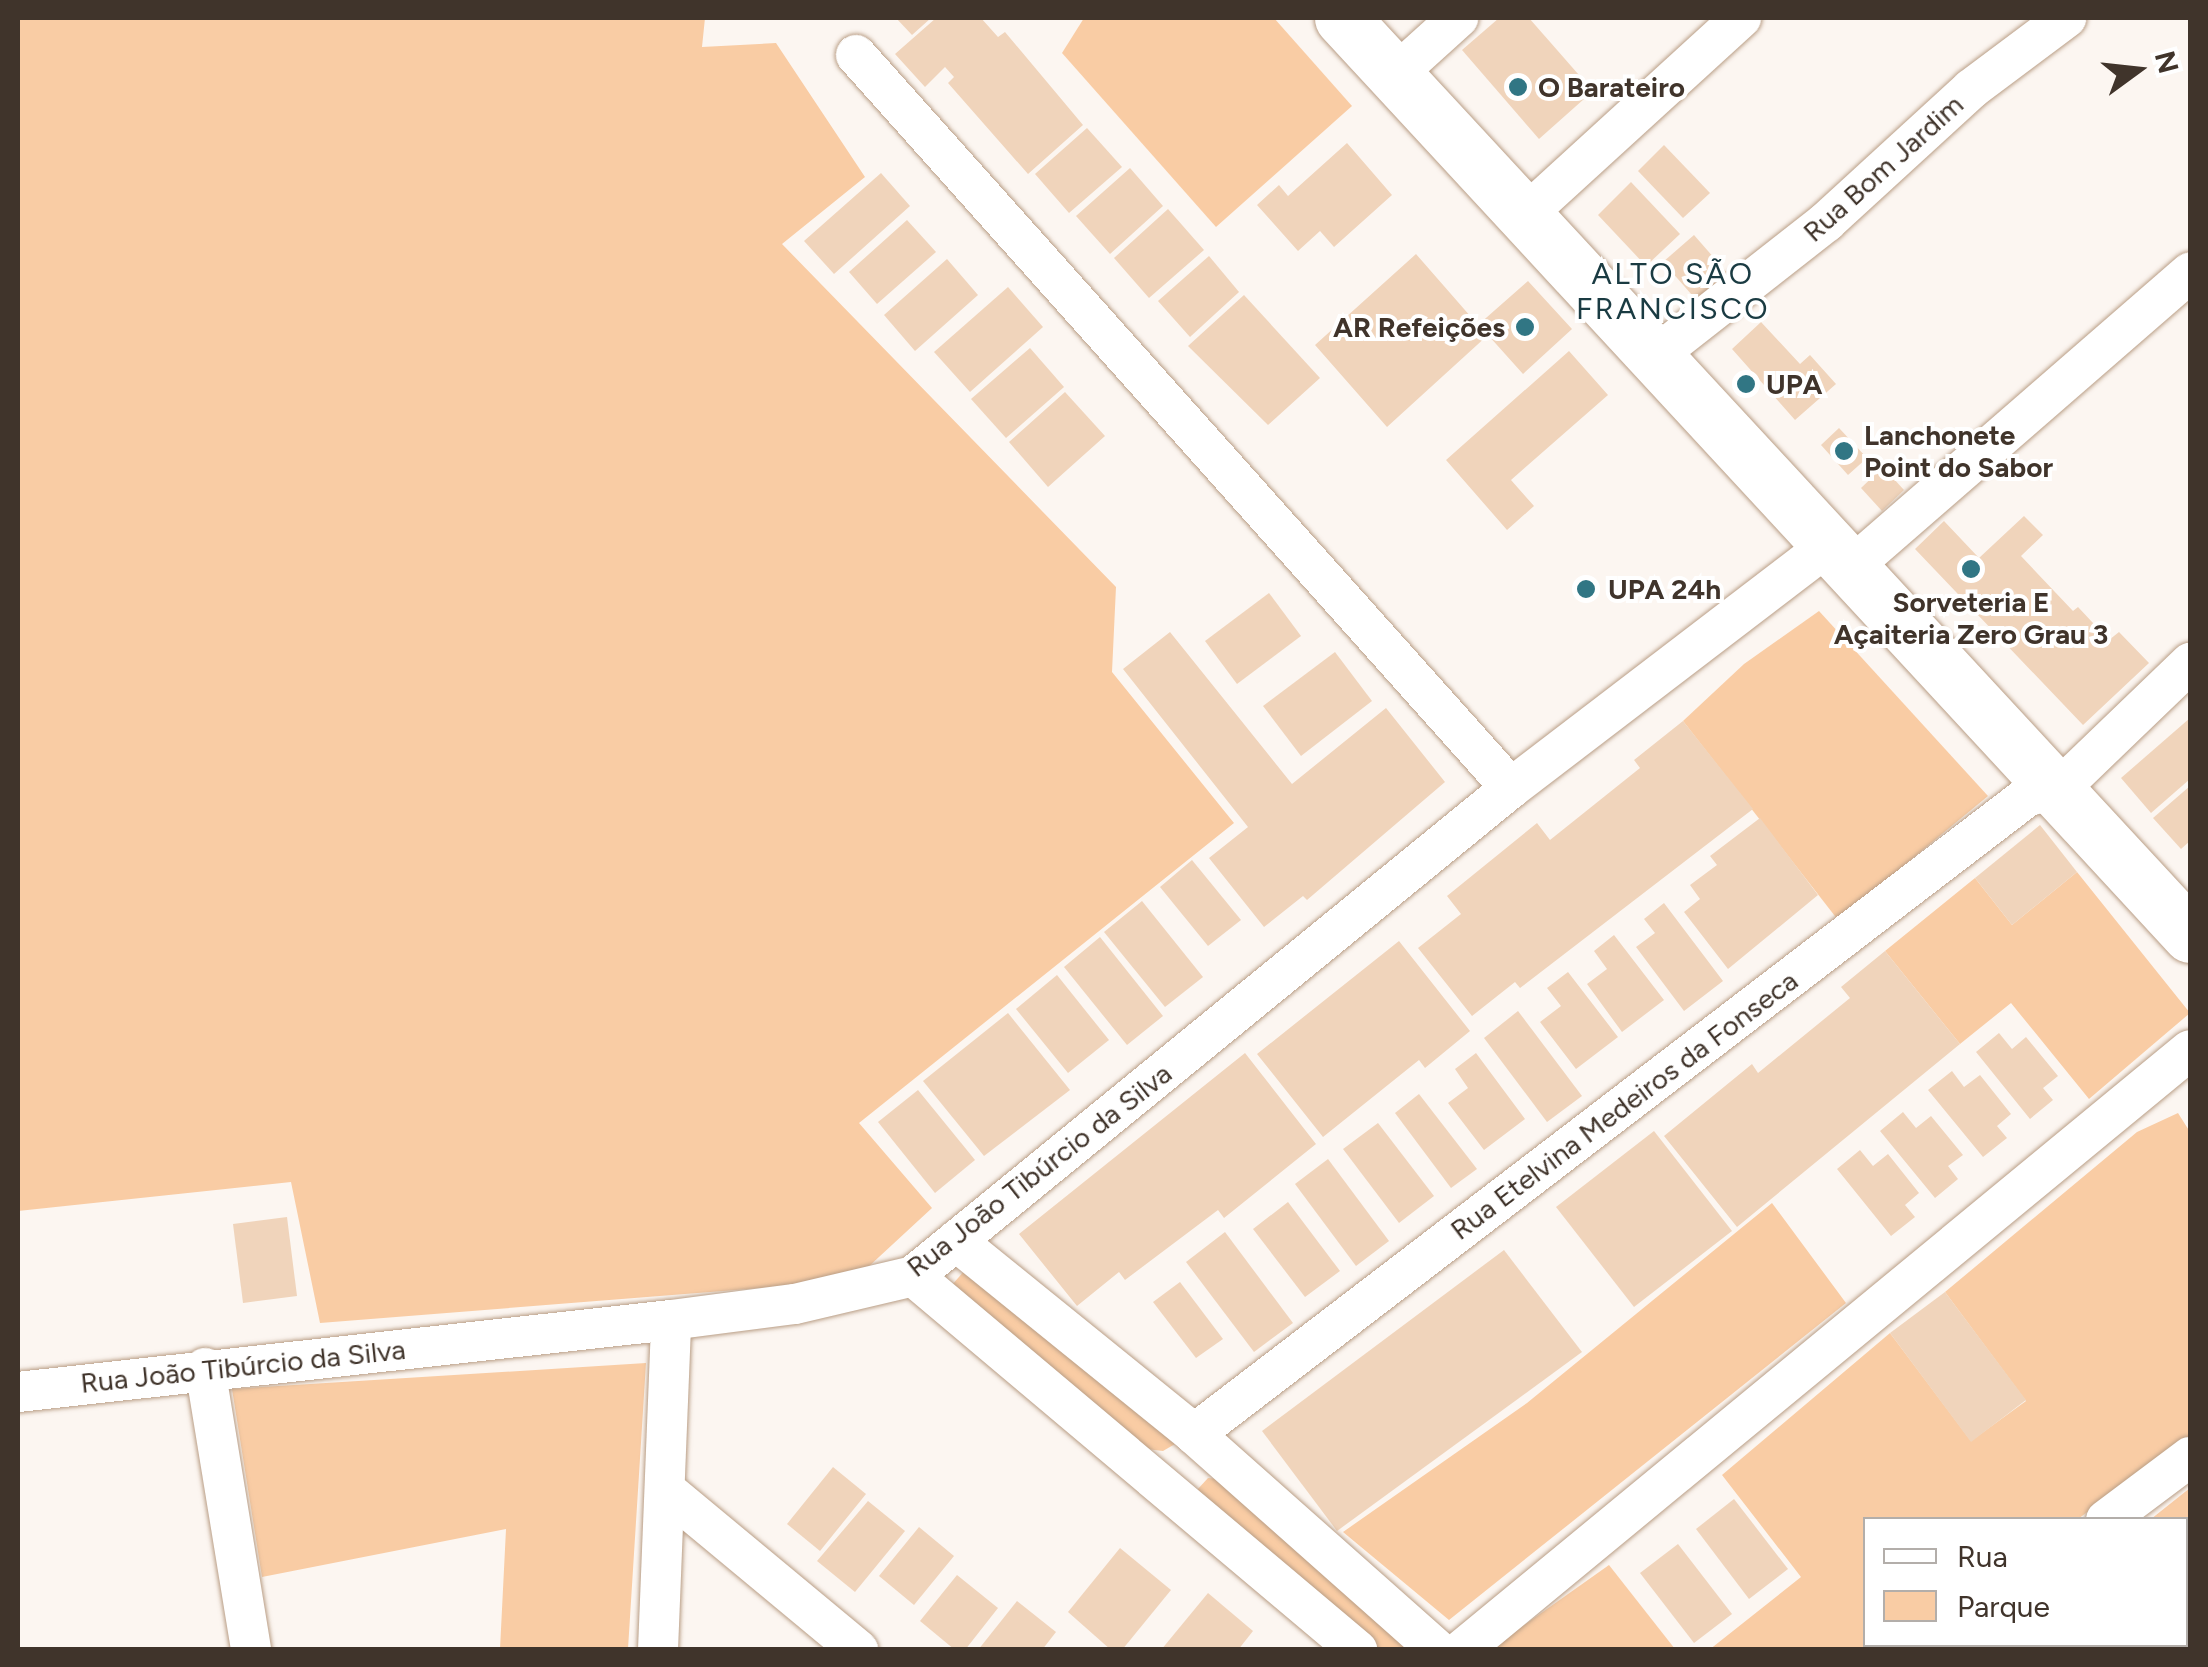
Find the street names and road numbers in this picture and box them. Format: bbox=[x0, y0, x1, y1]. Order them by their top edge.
street label: Rua Bom Jardim bbox=[1796, 87, 1970, 249]
street label: Rua Etelvina Medeiros da Fonseca bbox=[1444, 963, 1804, 1247]
street label: Rua João Tibúrcio da Silva bbox=[900, 1056, 1178, 1284]
street label: Rua João Tibúrcio da Silva bbox=[79, 1332, 407, 1400]

